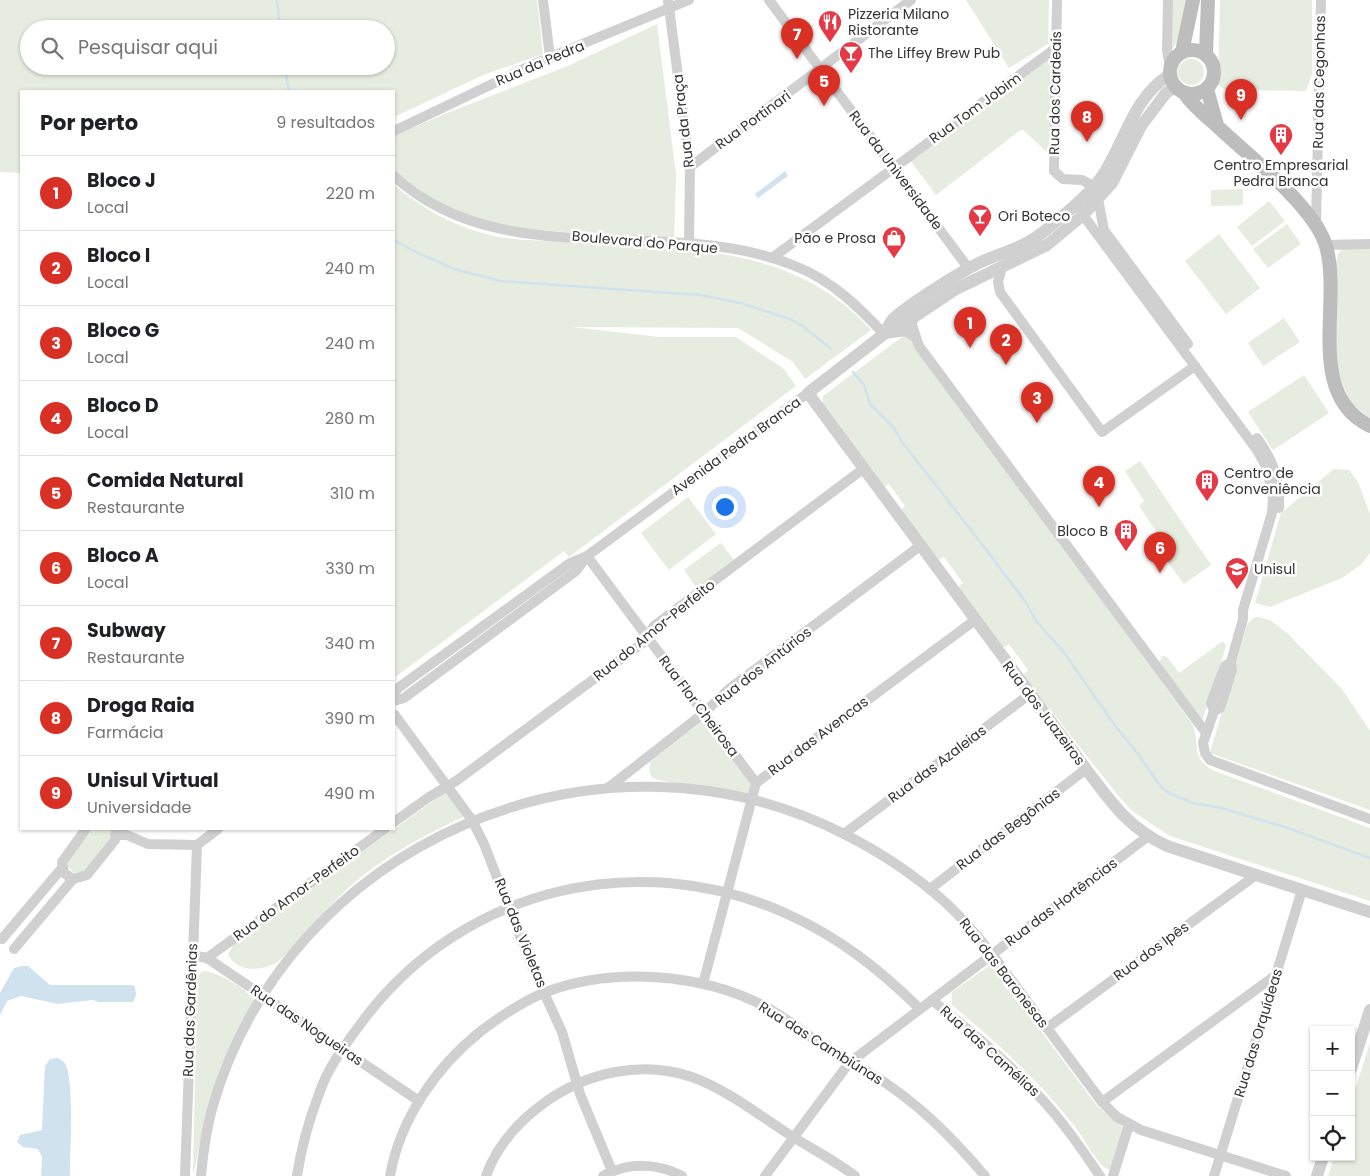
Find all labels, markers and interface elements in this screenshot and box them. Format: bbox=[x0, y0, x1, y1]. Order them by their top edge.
place label: Pizzeria Milano Ristorante bbox=[848, 4, 949, 40]
restaurant icon: Pizzeria Milano Ristorante bbox=[817, 9, 843, 43]
street label: Rua das Cegonhas bbox=[1308, 15, 1330, 149]
pin: 7 bbox=[781, 18, 813, 59]
search box bbox=[20, 20, 395, 75]
street label: Rua dos Cardeais bbox=[1044, 31, 1066, 155]
icon: search bbox=[38, 34, 66, 62]
text: Pesquisar aqui bbox=[78, 34, 218, 61]
street label: Rua da Pedra bbox=[493, 35, 587, 91]
bar icon: The Liffey Brew Pub bbox=[838, 40, 864, 74]
place label: The Liffey Brew Pub bbox=[868, 43, 1000, 63]
pin: 5 bbox=[808, 65, 840, 106]
street label: Rua Tom Jobim bbox=[925, 68, 1025, 148]
street label: Rua da Praça bbox=[667, 73, 699, 169]
pin: 9 bbox=[1225, 79, 1257, 120]
street label: Rua Portinari bbox=[711, 86, 795, 154]
pin: 8 bbox=[1071, 101, 1103, 142]
street label: Rua da Universidade bbox=[844, 106, 948, 234]
text: Por perto bbox=[40, 108, 138, 137]
text: 9 resultados bbox=[276, 111, 375, 134]
building icon: Centro Empresarial Pedra Branca bbox=[1268, 122, 1294, 156]
place label: Centro Empresarial Pedra Branca bbox=[1214, 155, 1348, 191]
text: Bloco J bbox=[87, 167, 156, 194]
text: 1 bbox=[53, 182, 59, 205]
text: 220 m bbox=[326, 182, 375, 205]
text: Local bbox=[87, 196, 129, 219]
bar icon: Ori Boteco bbox=[967, 203, 993, 237]
place label: Ori Boteco bbox=[998, 206, 1070, 226]
shop icon: Pão e Prosa bbox=[881, 225, 907, 259]
street label: Boulevard do Parque bbox=[571, 226, 719, 258]
place label: Pão e Prosa bbox=[794, 228, 876, 248]
text: Bloco I bbox=[87, 242, 150, 269]
text: 2 bbox=[51, 257, 61, 280]
text: 240 m bbox=[325, 257, 375, 280]
text: Local bbox=[87, 271, 129, 294]
pin: 1 bbox=[954, 307, 986, 348]
text: Bloco G bbox=[87, 317, 159, 344]
pin: 2 bbox=[990, 324, 1022, 365]
text: 3 bbox=[51, 332, 61, 355]
text: 240 m bbox=[325, 332, 375, 355]
text: Local bbox=[87, 346, 129, 369]
pin: 3 bbox=[1021, 382, 1053, 423]
text: Bloco D bbox=[87, 392, 159, 419]
street label: Avenida Pedra Branca bbox=[667, 392, 805, 500]
text: 4 bbox=[51, 407, 61, 430]
text: 280 m bbox=[325, 407, 375, 430]
text: Local bbox=[87, 421, 129, 444]
place label: Centro de Conveniência bbox=[1224, 463, 1321, 499]
pin: 4 bbox=[1083, 466, 1115, 507]
text: Comida Natural bbox=[87, 467, 244, 494]
building icon: Centro de Conveniência bbox=[1194, 468, 1220, 502]
text: 5 bbox=[51, 482, 61, 505]
text: 310 m bbox=[330, 482, 375, 505]
your location bbox=[712, 494, 738, 520]
text: Restaurante bbox=[87, 496, 185, 519]
building icon: Bloco B bbox=[1113, 518, 1139, 552]
place label: Bloco B bbox=[1057, 521, 1108, 541]
pin: 6 bbox=[1144, 532, 1176, 573]
text: Bloco A bbox=[87, 542, 159, 569]
school or university icon: Unisul bbox=[1224, 556, 1250, 590]
text: 6 bbox=[51, 557, 61, 580]
text: 330 m bbox=[325, 557, 375, 580]
place label: Unisul bbox=[1254, 559, 1296, 579]
text: Local bbox=[87, 571, 129, 594]
street label: Rua do Amor-Perfeito bbox=[589, 575, 719, 685]
text: Subway bbox=[87, 617, 166, 644]
street label: Rua dos Antúrios bbox=[711, 622, 815, 710]
text: 7 bbox=[52, 632, 60, 655]
text: 340 m bbox=[325, 632, 375, 655]
text: Restaurante bbox=[87, 646, 185, 669]
street label: Rua Flor Cheirosa bbox=[654, 651, 744, 761]
street label: Rua dos Juazeiros bbox=[998, 657, 1090, 769]
text: Droga Raia bbox=[87, 692, 195, 719]
street label: Rua das Avencas bbox=[764, 692, 872, 780]
text: 8 bbox=[51, 707, 61, 730]
text: 390 m bbox=[325, 707, 375, 730]
street label: Rua das Azaleias bbox=[884, 720, 990, 808]
text: Farmácia bbox=[87, 721, 164, 744]
text: Unisul Virtual bbox=[87, 767, 218, 794]
text: 9 bbox=[51, 782, 61, 805]
text: 490 m bbox=[324, 782, 375, 805]
street label: Rua das Begônias bbox=[952, 783, 1064, 875]
text: Universidade bbox=[87, 796, 192, 819]
street label: Rua do Amor-Perfeito bbox=[229, 840, 363, 946]
street label: Rua das Hortências bbox=[1001, 853, 1121, 951]
street label: Rua das Violetas bbox=[490, 875, 552, 991]
street label: Rua das Baronesas bbox=[955, 914, 1053, 1032]
street label: Rua dos Ipês bbox=[1109, 917, 1193, 985]
street label: Rua das Gardênias bbox=[178, 943, 202, 1077]
street label: Rua das Orquídeas bbox=[1229, 966, 1287, 1100]
street label: Rua das Nogueiras bbox=[247, 980, 367, 1070]
street label: Rua das Cambiúnas bbox=[755, 997, 887, 1089]
street label: Rua das Camélias bbox=[936, 1001, 1044, 1101]
map controls bbox=[1310, 1026, 1355, 1161]
button: + bbox=[1310, 1026, 1355, 1071]
button: − bbox=[1310, 1071, 1355, 1116]
button: locate bbox=[1310, 1116, 1355, 1161]

